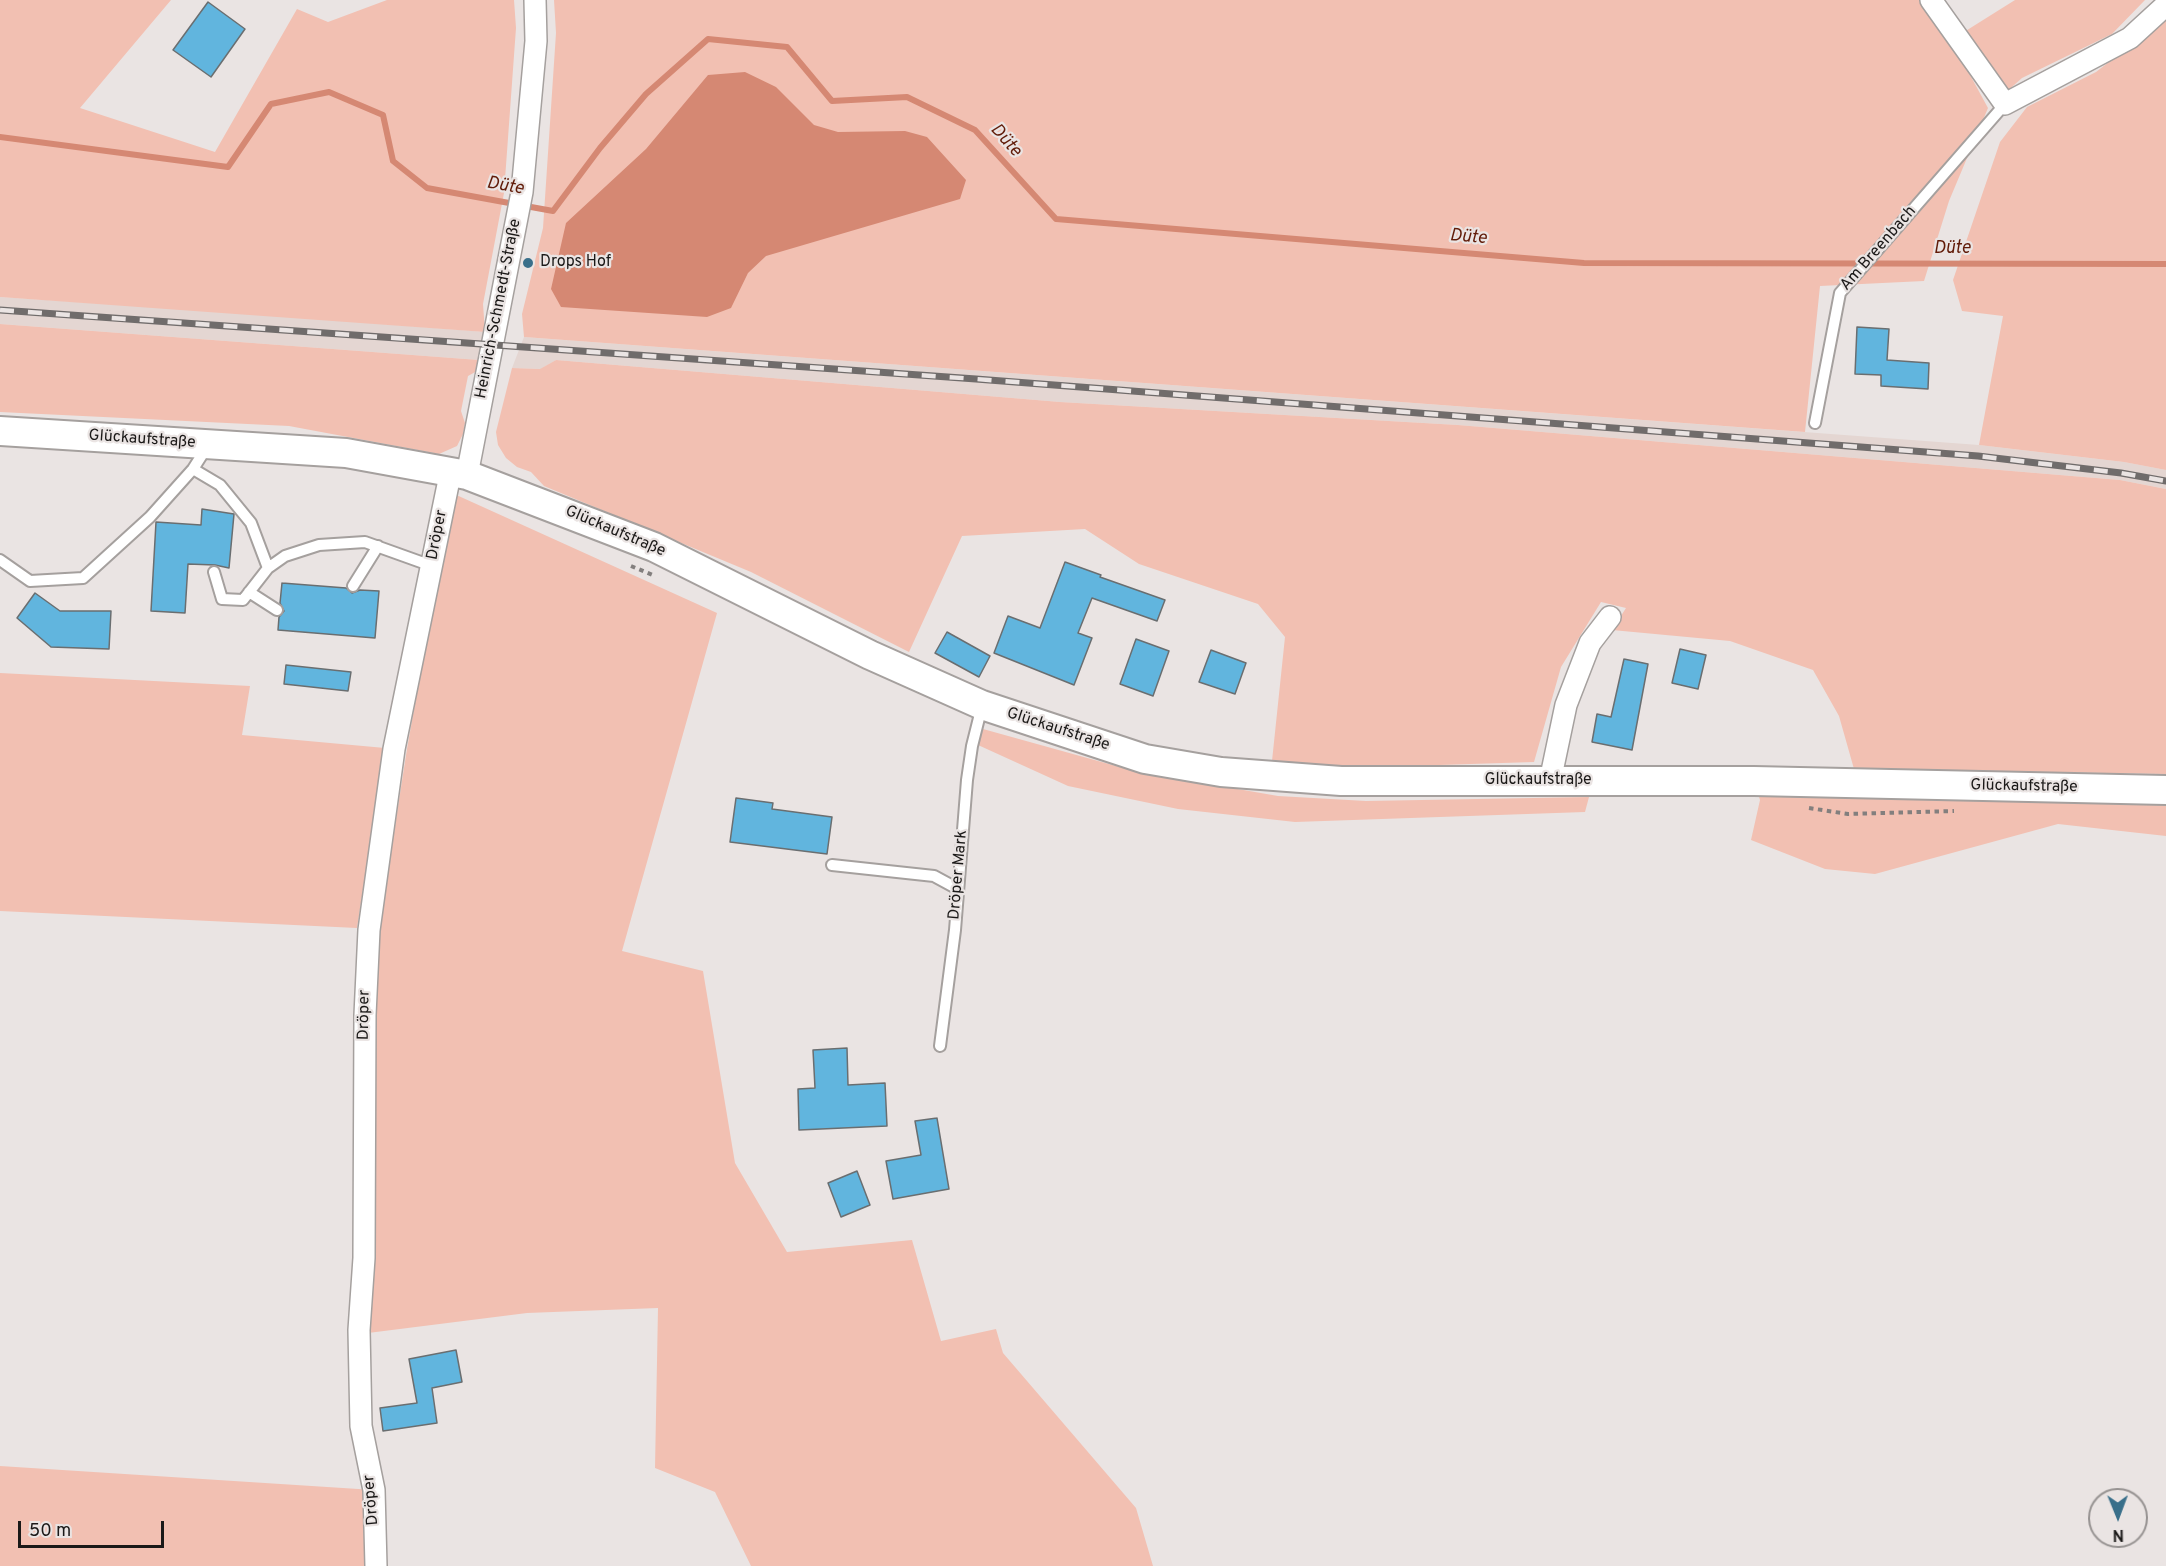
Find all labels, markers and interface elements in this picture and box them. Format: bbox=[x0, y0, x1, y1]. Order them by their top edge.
water label: Düte bbox=[985, 120, 1025, 162]
water label: Düte bbox=[485, 173, 525, 201]
street label: Am Breenbach bbox=[1837, 203, 1921, 295]
street label: Heinrich-Schmedt-Straße bbox=[472, 217, 526, 401]
water label: Düte bbox=[1449, 226, 1487, 250]
water label: Düte bbox=[1933, 238, 1971, 260]
place label: Drops Hof bbox=[540, 253, 611, 273]
marker: Drops Hof bbox=[521, 256, 535, 270]
street label: Glückaufstraße bbox=[88, 427, 196, 453]
street label: Glückaufstraße bbox=[562, 502, 668, 562]
street label: Dröper bbox=[424, 508, 452, 562]
street label: Glückaufstraße bbox=[1004, 704, 1112, 756]
street label: Glückaufstraße bbox=[1484, 771, 1592, 791]
street label: Glückaufstraße bbox=[1970, 776, 2078, 798]
street label: Dröper Mark bbox=[946, 829, 972, 921]
street label: Dröper bbox=[355, 990, 375, 1040]
street label: Dröper bbox=[360, 1474, 384, 1526]
north arrow bbox=[2088, 1488, 2148, 1548]
scale bar bbox=[21, 1509, 166, 1547]
text: 50 m bbox=[29, 1520, 71, 1543]
text: N bbox=[2112, 1524, 2124, 1544]

